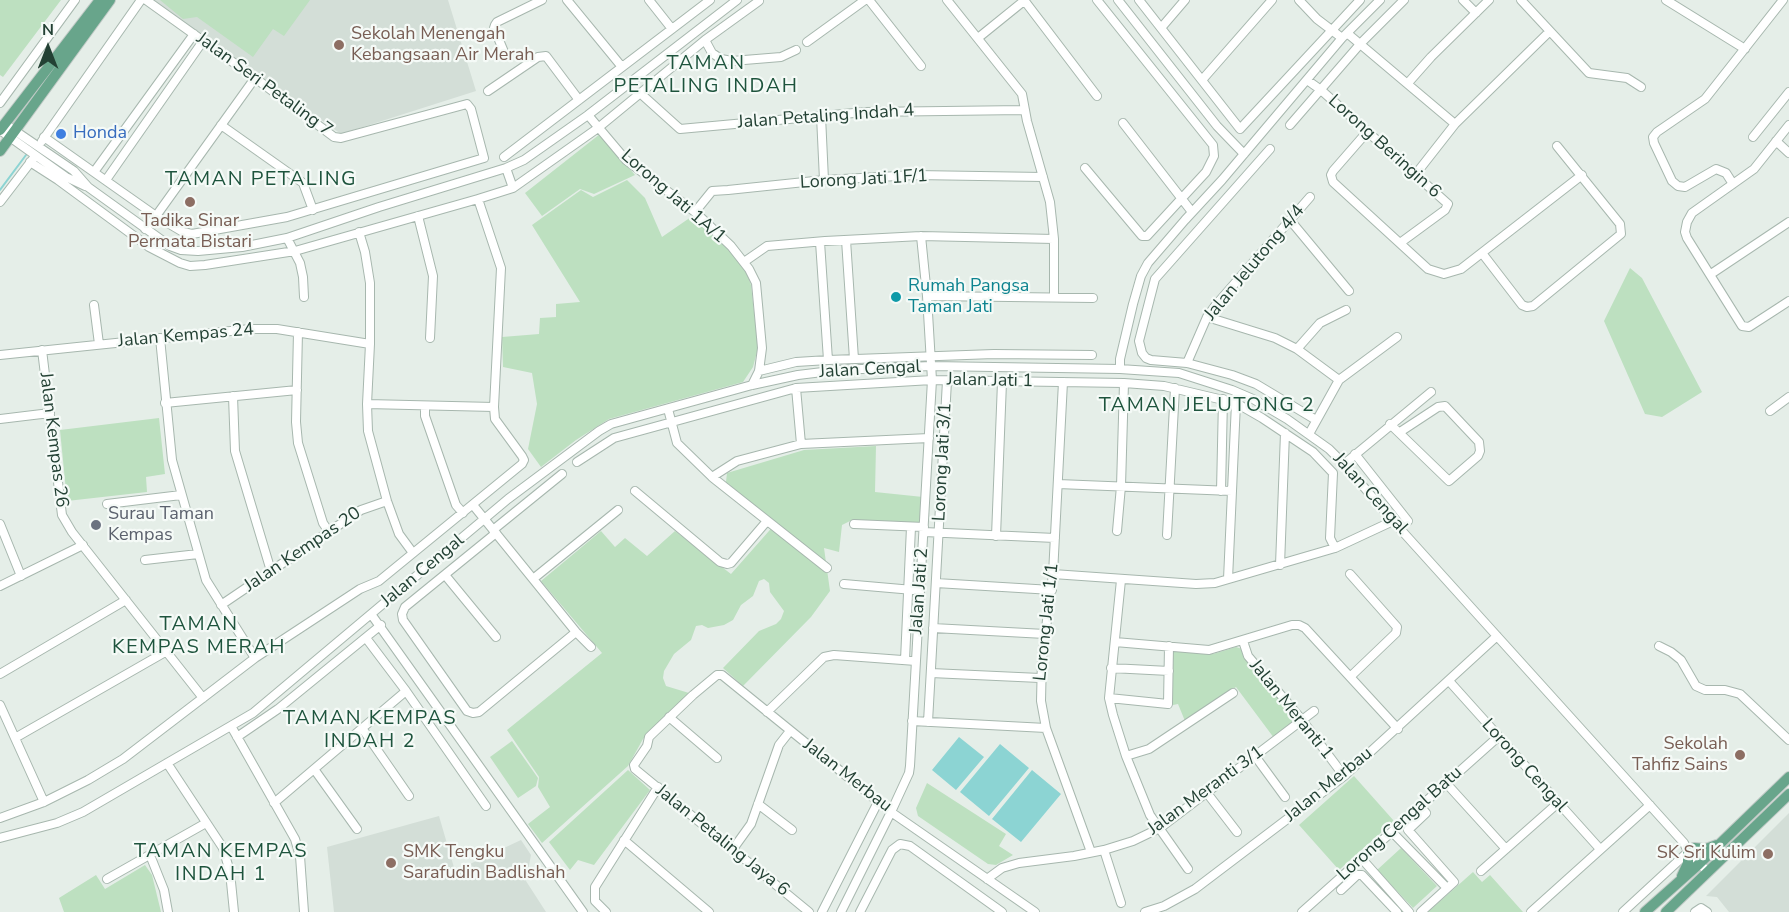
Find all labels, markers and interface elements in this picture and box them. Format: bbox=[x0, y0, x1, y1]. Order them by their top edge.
north arrow bbox=[18, 18, 78, 78]
text: N bbox=[42, 19, 54, 41]
place label: Sekolah Menengah Kebangsaan Air Merah bbox=[351, 24, 534, 66]
street label: Jalan Seri Petaling 7 bbox=[192, 28, 336, 142]
marker: Sekolah Menengah Kebangsaan Air Merah bbox=[332, 38, 346, 52]
district label: TAMAN PETALING INDAH bbox=[614, 52, 798, 99]
street label: Lorong Beringin 6 bbox=[1323, 91, 1445, 203]
street label: Jalan Petaling Indah 4 bbox=[737, 100, 915, 134]
place label: Honda bbox=[73, 123, 127, 145]
marker: Honda bbox=[54, 127, 68, 141]
street label: Lorong Jati 1A/1 bbox=[616, 145, 730, 249]
street label: Lorong Jati 1F/1 bbox=[800, 166, 928, 194]
district label: TAMAN PETALING bbox=[165, 168, 357, 192]
marker: Tadika Sinar Permata Bistari bbox=[183, 195, 197, 209]
street label: Jalan Jelutong 4/4 bbox=[1200, 201, 1310, 325]
place label: Tadika Sinar Permata Bistari bbox=[128, 211, 252, 254]
place label: Rumah Pangsa Taman Jati bbox=[908, 276, 1029, 318]
marker: Rumah Pangsa Taman Jati bbox=[889, 290, 903, 304]
street label: Jalan Kempas 24 bbox=[117, 319, 255, 353]
street label: Jalan Cengal bbox=[819, 357, 921, 383]
street label: Jalan Jati 1 bbox=[947, 369, 1033, 393]
street label: Jalan Kempas 26 bbox=[34, 371, 72, 509]
district label: TAMAN JELUTONG 2 bbox=[1099, 394, 1315, 418]
street label: Lorong Jati 3/1 bbox=[929, 402, 957, 522]
street label: Jalan Cengal bbox=[1328, 449, 1412, 539]
street label: Jalan Kempas 20 bbox=[241, 503, 365, 597]
place label: Surau Taman Kempas bbox=[108, 504, 214, 546]
marker: Surau Taman Kempas bbox=[89, 518, 103, 532]
street label: Jalan Cengal bbox=[377, 530, 469, 612]
street label: Jalan Jati 2 bbox=[906, 547, 934, 635]
street label: Lorong Jati 1/1 bbox=[1030, 562, 1064, 682]
district label: TAMAN KEMPAS MERAH bbox=[112, 613, 286, 660]
street label: Jalan Meranti 1 bbox=[1244, 656, 1338, 764]
district label: TAMAN KEMPAS INDAH 2 bbox=[283, 707, 457, 754]
street label: Lorong Cengal bbox=[1476, 715, 1572, 817]
place label: Sekolah Tahfiz Sains bbox=[1632, 734, 1728, 777]
street label: Jalan Merbau bbox=[798, 735, 896, 817]
street label: Jalan Meranti 3/1 bbox=[1144, 742, 1268, 840]
street label: Jalan Merbau bbox=[1281, 743, 1377, 827]
marker: Sekolah Tahfiz Sains bbox=[1733, 748, 1747, 762]
street label: Lorong Cengal Batu bbox=[1333, 762, 1467, 886]
street label: Jalan Petaling Jaya 6 bbox=[651, 780, 793, 902]
district label: TAMAN KEMPAS INDAH 1 bbox=[134, 840, 308, 887]
place label: SMK Tengku Sarafudin Badlishah bbox=[403, 842, 565, 884]
place label: SK Sri Kulim bbox=[1657, 843, 1756, 865]
marker: SK Sri Kulim bbox=[1761, 847, 1775, 861]
marker: SMK Tengku Sarafudin Badlishah bbox=[384, 856, 398, 870]

